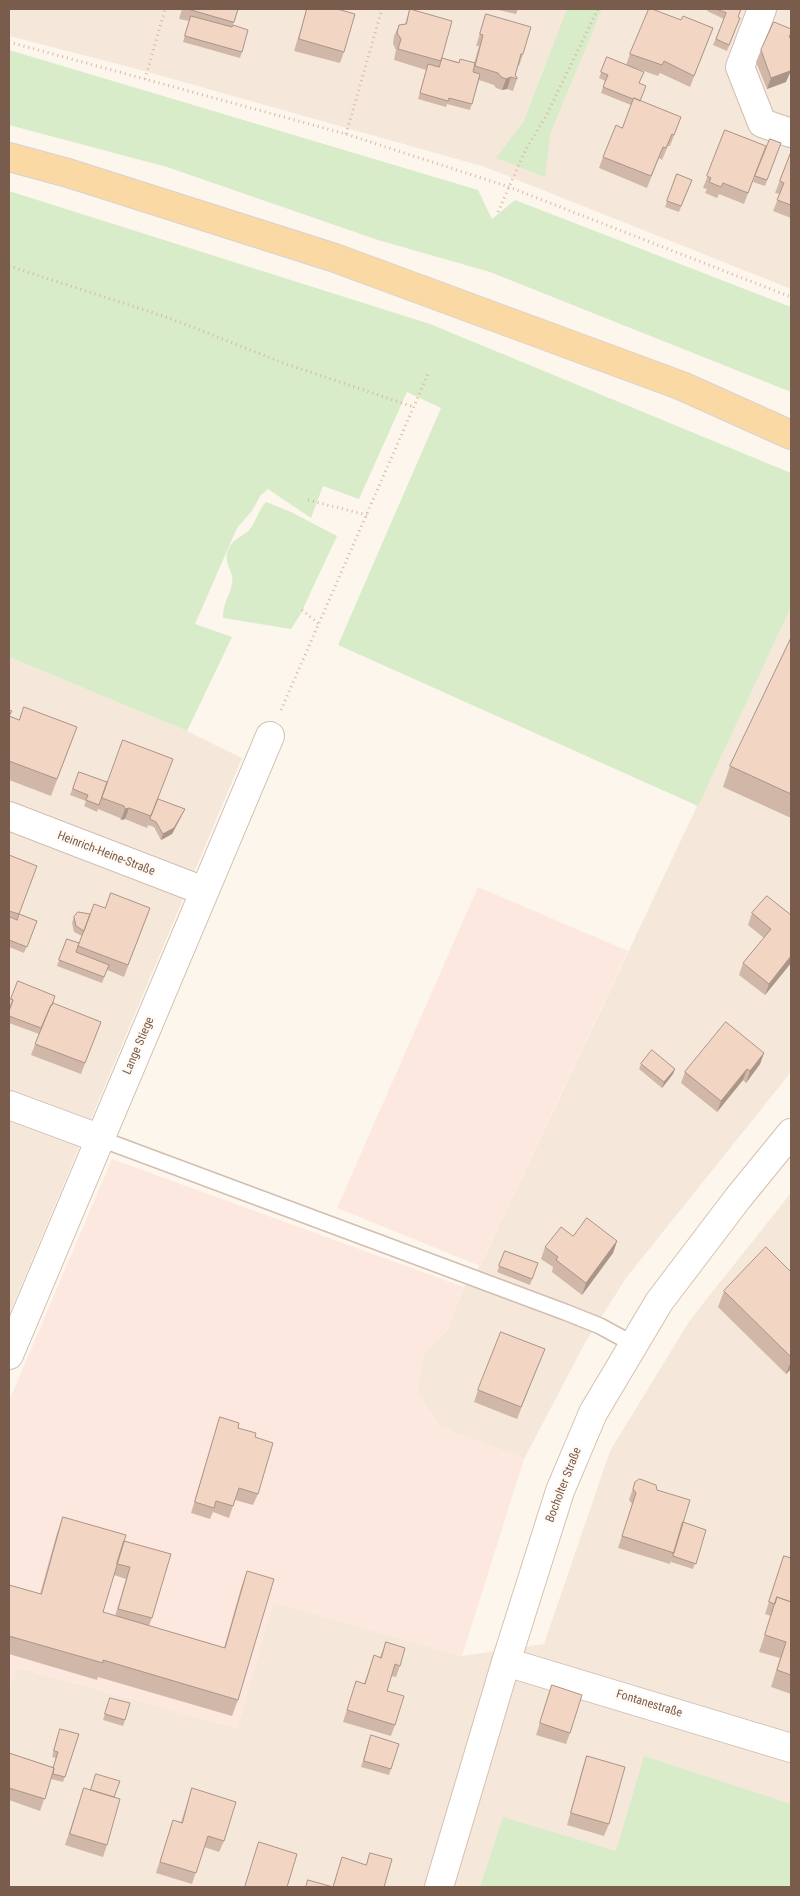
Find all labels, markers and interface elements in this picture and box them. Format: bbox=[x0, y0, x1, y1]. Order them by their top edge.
street label: Heinrich-Heine-Straße bbox=[55, 829, 157, 879]
street label: Lange Stiege bbox=[120, 1015, 158, 1077]
street label: Bocholter Straße bbox=[543, 1445, 585, 1525]
street label: Fontanestraße bbox=[614, 1687, 684, 1721]

